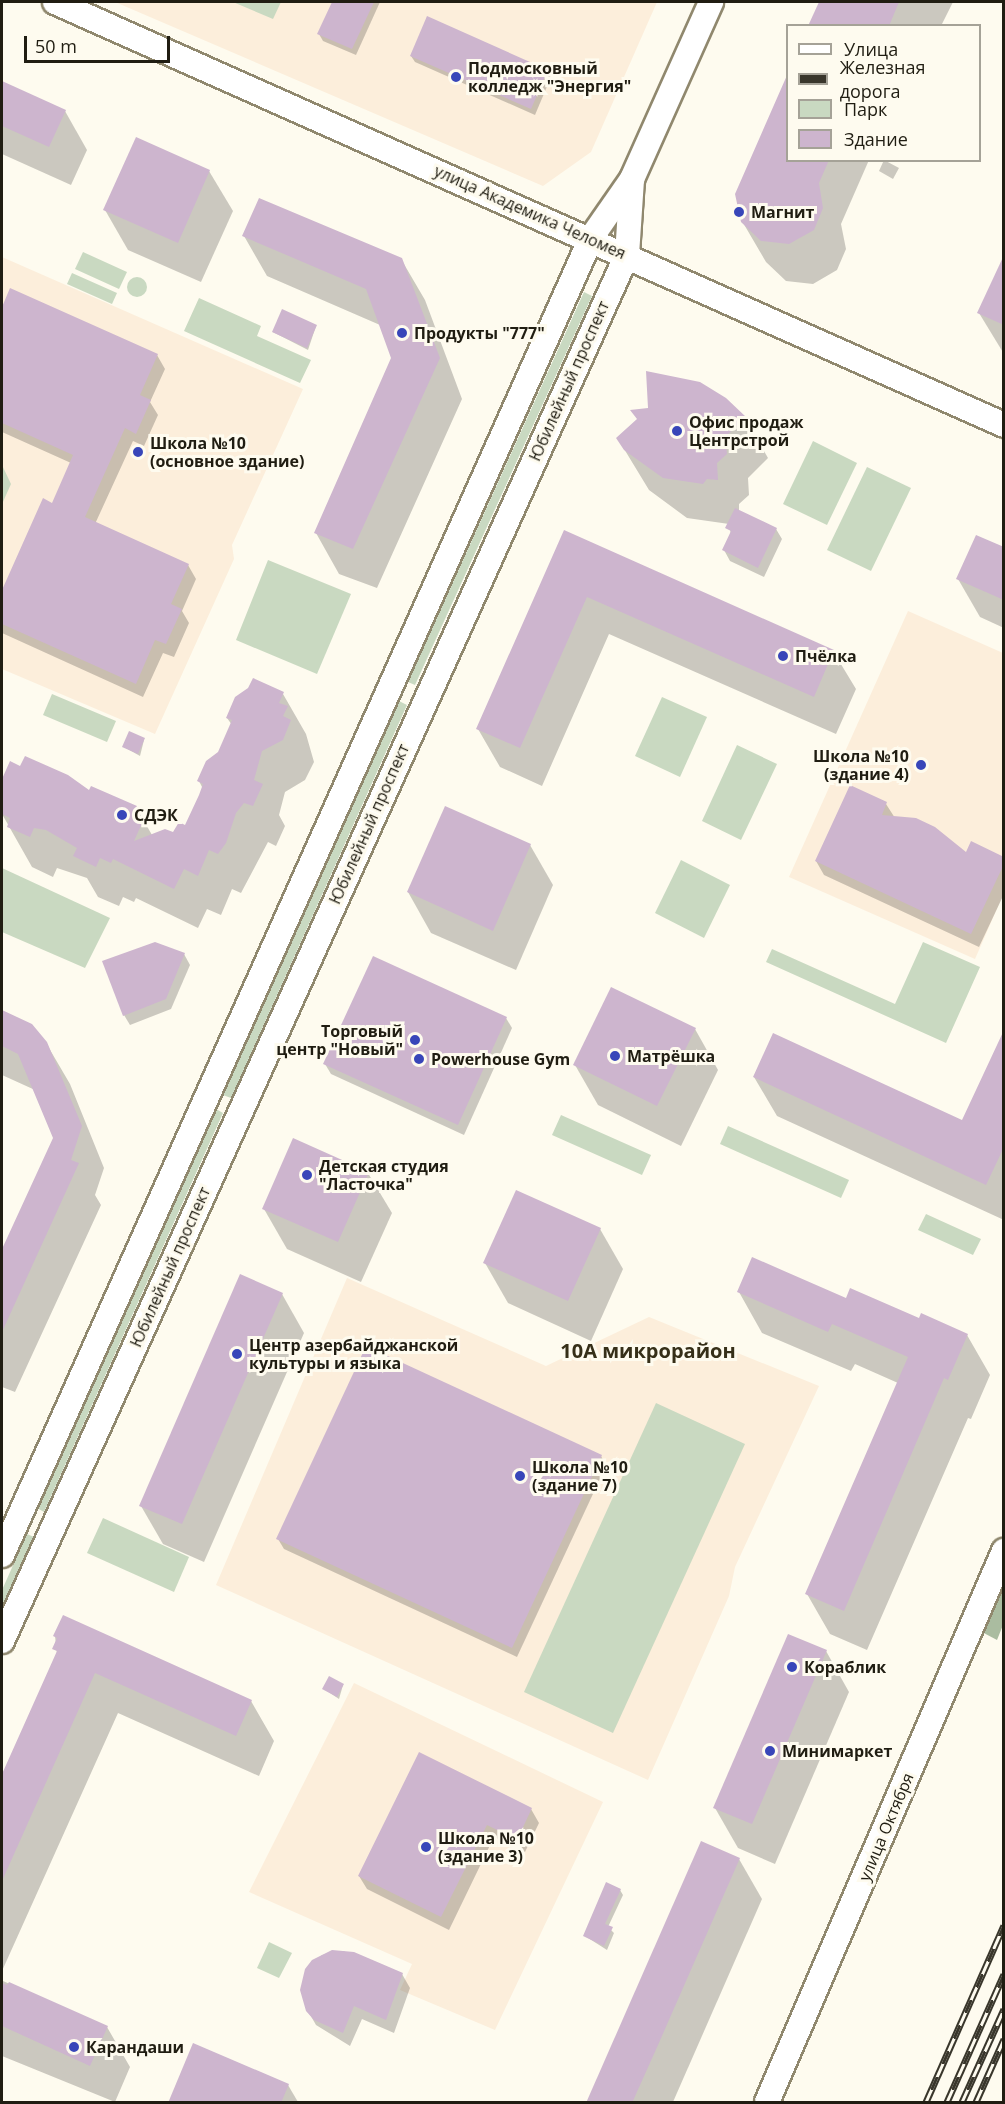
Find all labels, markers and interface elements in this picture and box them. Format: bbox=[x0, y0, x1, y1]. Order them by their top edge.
scale bar bbox=[27, 24, 172, 62]
legend bbox=[786, 24, 981, 162]
text: 50 m bbox=[35, 34, 77, 58]
text: Улица bbox=[844, 37, 898, 61]
text: Железная дорога bbox=[840, 55, 925, 103]
place label: Подмосковный колледж "Энергия" bbox=[468, 58, 631, 96]
marker: Подмосковный колледж "Энергия" bbox=[449, 70, 463, 84]
text: Парк bbox=[844, 97, 887, 121]
text: Здание bbox=[844, 127, 908, 151]
street label: улица Академика Челомея bbox=[431, 161, 629, 263]
place label: Магнит bbox=[751, 202, 814, 222]
marker: Магнит bbox=[732, 205, 746, 219]
street label: Юбилейный проспект bbox=[525, 298, 613, 464]
place label: Продукты "777" bbox=[414, 323, 545, 343]
marker: Продукты "777" bbox=[395, 326, 409, 340]
place label: Офис продаж Центрстрой bbox=[689, 412, 803, 450]
marker: Офис продаж Центрстрой bbox=[670, 424, 684, 438]
place label: Школа №10 (основное здание) bbox=[150, 433, 304, 471]
marker: Школа №10 (основное здание) bbox=[131, 445, 145, 459]
place label: Пчёлка bbox=[795, 646, 857, 666]
marker: Пчёлка bbox=[776, 649, 790, 663]
street label: Юбилейный проспект bbox=[325, 741, 413, 907]
place label: Школа №10 (здание 4) bbox=[813, 746, 909, 784]
marker: Школа №10 (здание 4) bbox=[914, 758, 928, 772]
place label: СДЭК bbox=[134, 805, 178, 825]
marker: СДЭК bbox=[115, 808, 129, 822]
place label: Торговый центр "Новый" bbox=[276, 1021, 403, 1059]
marker: Торговый центр "Новый" bbox=[408, 1033, 422, 1047]
place label: Матрёшка bbox=[627, 1046, 715, 1066]
place label: Powerhouse Gym bbox=[431, 1049, 570, 1069]
marker: Матрёшка bbox=[608, 1049, 622, 1063]
marker: Powerhouse Gym bbox=[412, 1052, 426, 1066]
place label: Детская студия "Ласточка" bbox=[319, 1156, 449, 1194]
marker: Детская студия "Ласточка" bbox=[300, 1168, 314, 1182]
street label: Юбилейный проспект bbox=[126, 1184, 214, 1350]
place label: Центр азербайджанской культуры и языка bbox=[249, 1335, 458, 1373]
district label: 10А микрорайон bbox=[560, 1338, 736, 1362]
marker: Центр азербайджанской культуры и языка bbox=[230, 1347, 244, 1361]
place label: Школа №10 (здание 7) bbox=[532, 1457, 628, 1495]
marker: Школа №10 (здание 7) bbox=[513, 1469, 527, 1483]
place label: Кораблик bbox=[804, 1657, 886, 1677]
marker: Кораблик bbox=[785, 1660, 799, 1674]
place label: Минимаркет bbox=[782, 1741, 892, 1761]
marker: Минимаркет bbox=[763, 1744, 777, 1758]
street label: улица Октября bbox=[855, 1770, 917, 1884]
place label: Школа №10 (здание 3) bbox=[438, 1828, 534, 1866]
marker: Школа №10 (здание 3) bbox=[419, 1840, 433, 1854]
place label: Карандаши bbox=[86, 2037, 184, 2057]
marker: Карандаши bbox=[67, 2040, 81, 2054]

